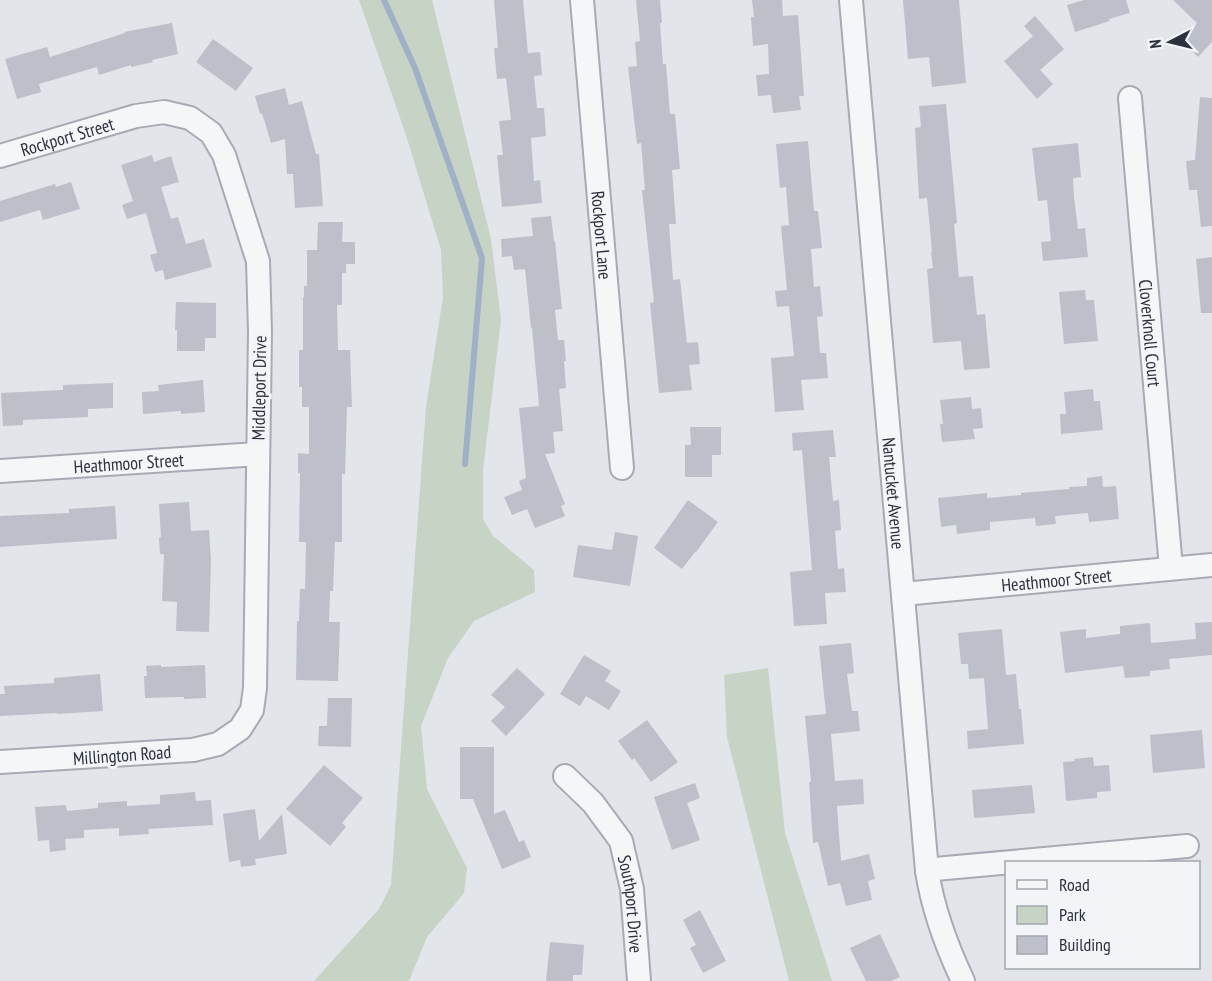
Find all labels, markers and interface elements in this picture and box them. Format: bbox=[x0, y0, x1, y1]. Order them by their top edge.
north arrow bbox=[1140, 12, 1200, 72]
text: N bbox=[1145, 38, 1166, 49]
street label: Rockport Street bbox=[18, 112, 117, 161]
street label: Rockport Lane bbox=[587, 190, 617, 280]
street label: Cloverknoll Court bbox=[1134, 278, 1167, 388]
street label: Middleport Drive bbox=[247, 335, 271, 441]
street label: Nantucket Avenue bbox=[878, 436, 910, 550]
street label: Heathmoor Street bbox=[73, 447, 185, 478]
street label: Heathmoor Street bbox=[1000, 563, 1112, 596]
street label: Millington Road bbox=[72, 740, 172, 770]
street label: Southport Drive bbox=[613, 853, 648, 954]
legend bbox=[1005, 861, 1200, 969]
text: Road bbox=[1059, 873, 1090, 896]
text: Park bbox=[1059, 903, 1086, 926]
text: Building bbox=[1059, 933, 1111, 956]

